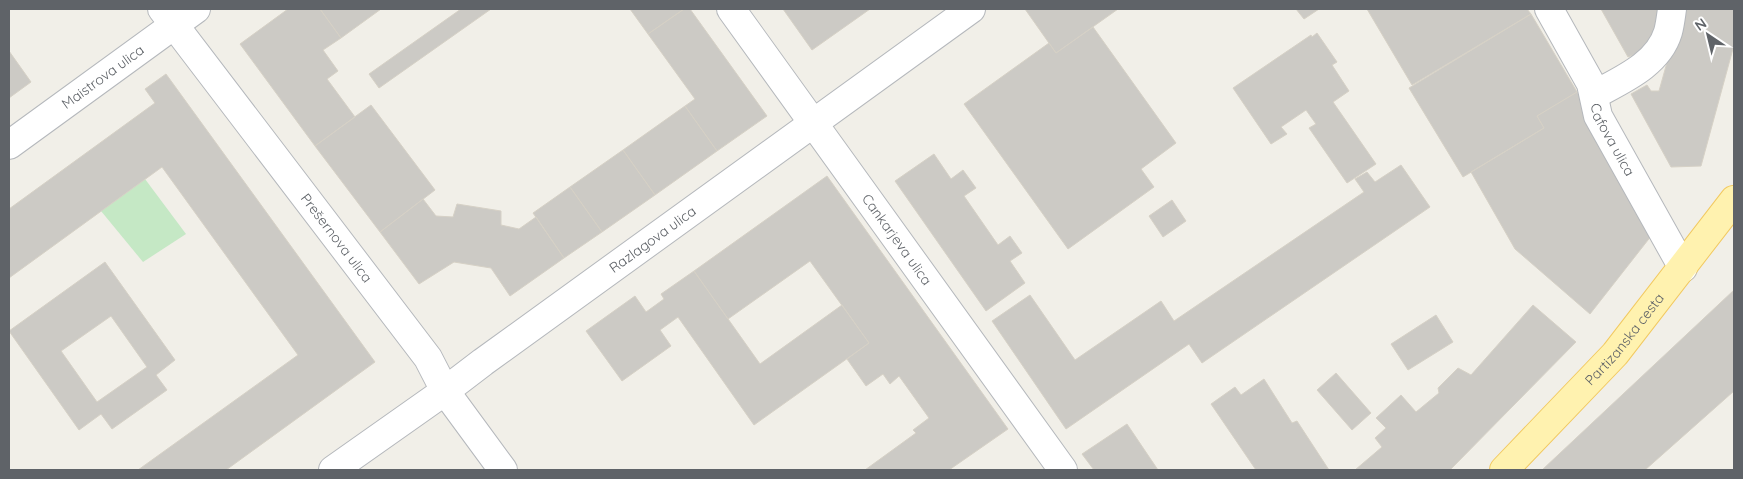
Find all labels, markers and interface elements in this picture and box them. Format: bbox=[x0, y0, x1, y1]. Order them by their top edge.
north arrow bbox=[1683, 10, 1733, 60]
text: N bbox=[1691, 14, 1710, 35]
street label: Maistrova ulica bbox=[58, 41, 148, 113]
street label: Cafova ulica bbox=[1586, 102, 1639, 179]
street label: Prešernova ulica bbox=[297, 190, 376, 286]
street label: Cankarjeva ulica bbox=[858, 190, 936, 289]
street label: Razlagova ulica bbox=[606, 202, 699, 277]
street label: Partizanska cesta bbox=[1581, 289, 1668, 389]

